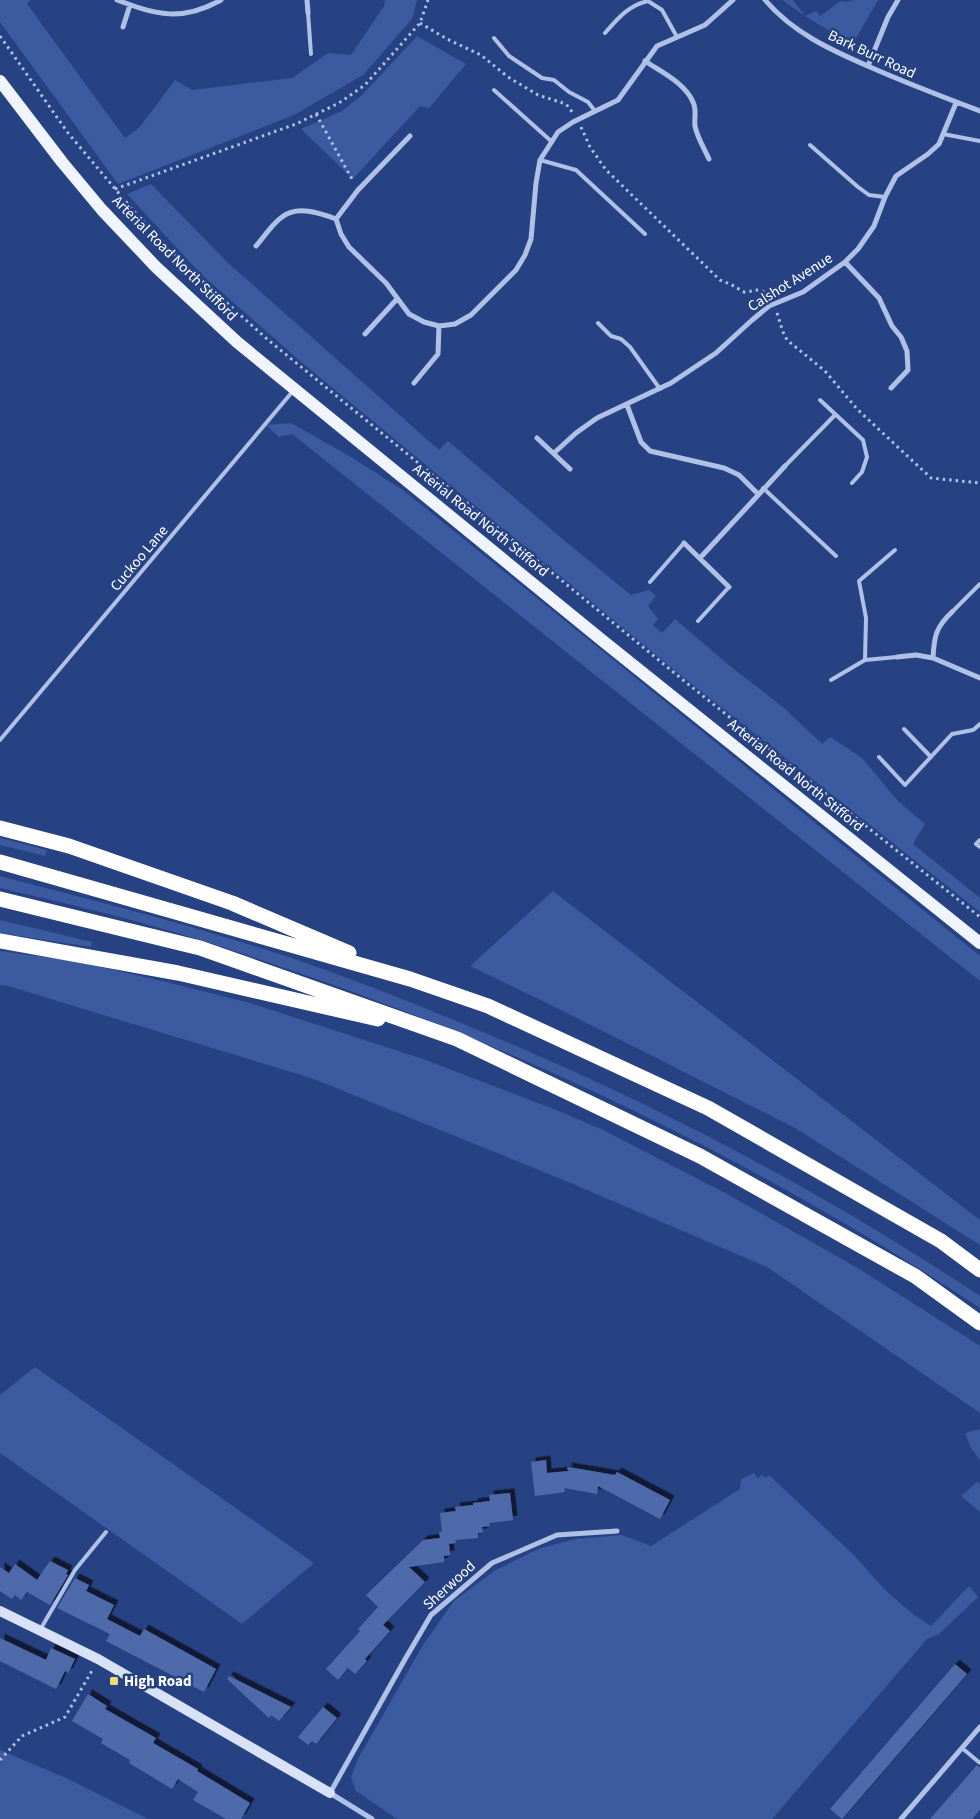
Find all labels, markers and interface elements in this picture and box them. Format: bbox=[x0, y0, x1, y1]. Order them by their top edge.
street label: Bark Burr Road bbox=[824, 25, 919, 84]
street label: Arterial Road North Stifford bbox=[107, 191, 242, 326]
street label: Calshot Avenue bbox=[744, 248, 837, 317]
street label: Arterial Road North Stifford bbox=[408, 459, 553, 582]
street label: Cuckoo Lane bbox=[106, 521, 173, 596]
street label: Arterial Road North Stifford bbox=[723, 714, 868, 837]
street label: Sherwood bbox=[418, 1556, 480, 1615]
place label: High Road bbox=[124, 1671, 192, 1692]
marker: High Road bbox=[108, 1675, 120, 1687]

